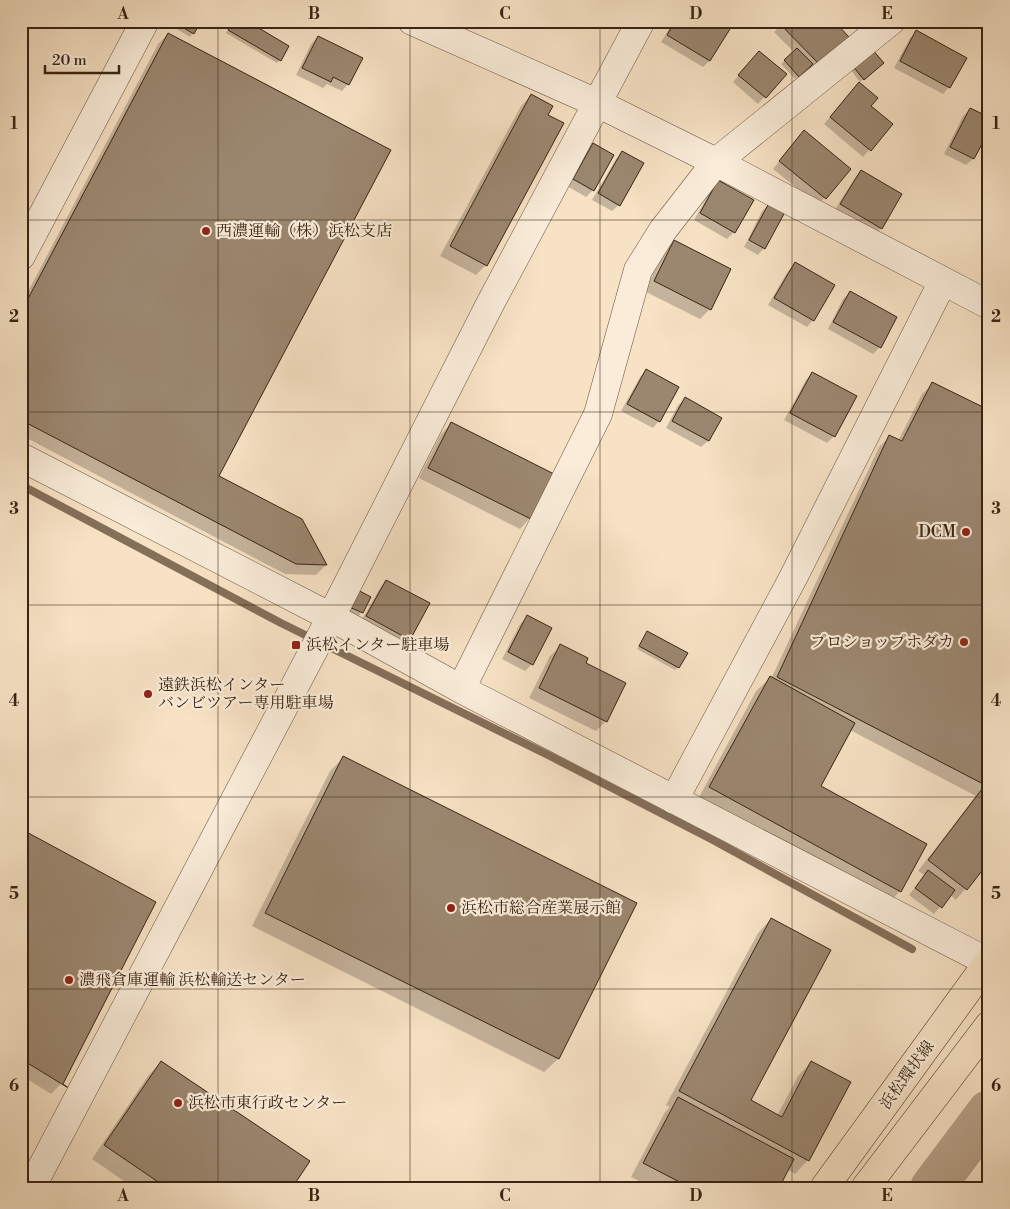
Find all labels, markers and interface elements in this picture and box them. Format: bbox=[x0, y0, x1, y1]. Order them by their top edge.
text: A bbox=[116, 4, 129, 24]
text: B bbox=[308, 4, 320, 24]
text: C bbox=[499, 4, 511, 24]
text: D bbox=[690, 4, 703, 24]
text: E bbox=[881, 4, 893, 24]
scale bar bbox=[45, 42, 119, 74]
text: 20 m bbox=[52, 51, 87, 70]
text: 1 bbox=[10, 114, 18, 134]
text: 1 bbox=[992, 114, 1000, 134]
place label: 西濃運輸（株）浜松支店 bbox=[216, 221, 392, 241]
marker: 西濃運輸（株）浜松支店 bbox=[200, 225, 212, 237]
text: 2 bbox=[9, 307, 19, 327]
text: 2 bbox=[991, 307, 1001, 327]
text: 3 bbox=[9, 499, 19, 519]
text: 3 bbox=[991, 499, 1001, 519]
place label: DCM bbox=[918, 522, 956, 542]
marker: DCM bbox=[960, 526, 972, 538]
place label: プロショップホダカ bbox=[810, 632, 954, 652]
place label: 浜松インター駐車場 bbox=[306, 635, 449, 655]
marker: プロショップホダカ bbox=[958, 636, 970, 648]
marker: 浜松インター駐車場 bbox=[290, 639, 302, 651]
place label: 遠鉄浜松インター バンビツアー専用駐車場 bbox=[158, 675, 334, 713]
marker: 遠鉄浜松インター バンビツアー専用駐車場 bbox=[142, 688, 154, 700]
text: 4 bbox=[9, 691, 20, 711]
text: 4 bbox=[991, 691, 1002, 711]
text: 5 bbox=[9, 884, 19, 904]
text: 5 bbox=[991, 884, 1001, 904]
place label: 浜松市総合産業展示館 bbox=[461, 898, 621, 918]
marker: 浜松市総合産業展示館 bbox=[445, 902, 457, 914]
place label: 濃飛倉庫運輸 浜松輸送センター bbox=[79, 970, 306, 990]
marker: 濃飛倉庫運輸 浜松輸送センター bbox=[63, 974, 75, 986]
street label: 浜松環状線 bbox=[875, 1037, 939, 1113]
text: 6 bbox=[9, 1076, 19, 1096]
text: 6 bbox=[991, 1076, 1001, 1096]
place label: 浜松市東行政センター bbox=[188, 1093, 347, 1113]
marker: 浜松市東行政センター bbox=[172, 1097, 184, 1109]
text: A bbox=[116, 1186, 129, 1206]
text: B bbox=[308, 1186, 320, 1206]
text: C bbox=[499, 1186, 511, 1206]
text: D bbox=[690, 1186, 703, 1206]
text: E bbox=[881, 1186, 893, 1206]

